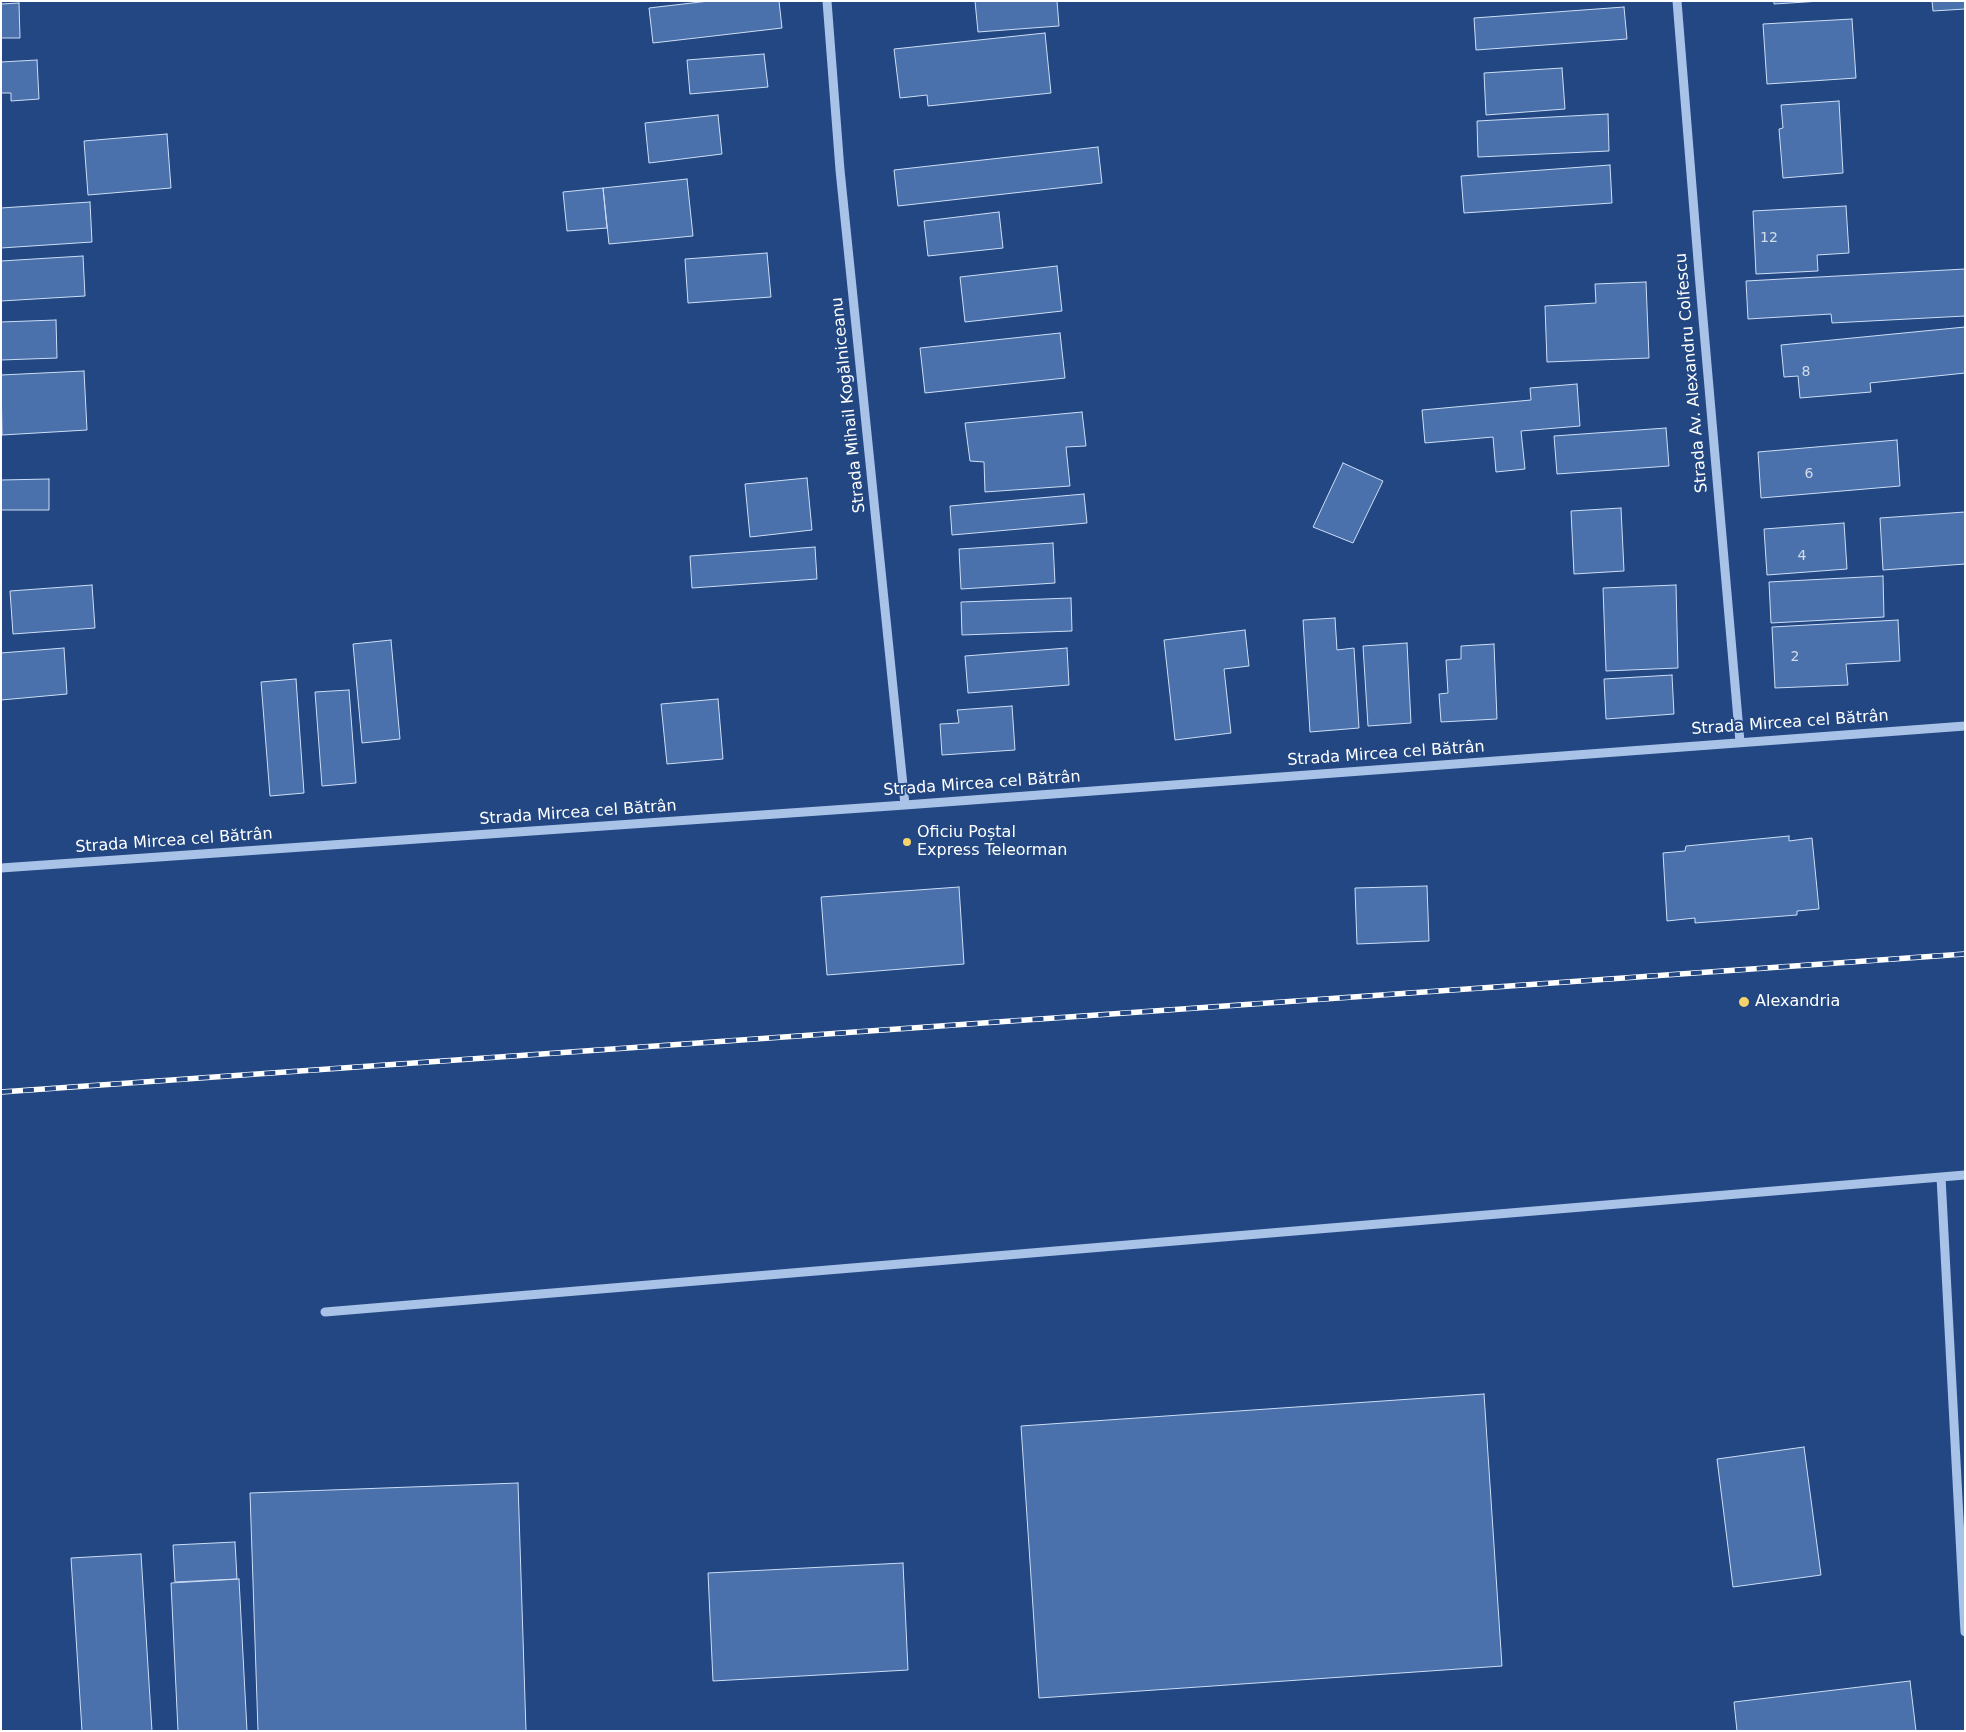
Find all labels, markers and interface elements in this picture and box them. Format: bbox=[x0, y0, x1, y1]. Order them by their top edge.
house number: 12 bbox=[1760, 230, 1778, 246]
street label: Strada Av. Alexandru Colfescu bbox=[1672, 252, 1712, 494]
street label: Strada Mihail Kogălniceanu bbox=[828, 296, 870, 514]
house number: 8 bbox=[1802, 364, 1810, 380]
house number: 6 bbox=[1805, 466, 1813, 482]
house number: 4 bbox=[1798, 548, 1806, 564]
house number: 2 bbox=[1791, 649, 1799, 665]
street label: Strada Mircea cel Bătrân bbox=[1691, 707, 1889, 739]
street label: Strada Mircea cel Bătrân bbox=[1287, 738, 1485, 770]
street label: Strada Mircea cel Bătrân bbox=[883, 768, 1081, 800]
street label: Strada Mircea cel Bătrân bbox=[479, 797, 677, 829]
place label: Oficiu Poștal Express Teleorman bbox=[917, 823, 1067, 861]
street label: Strada Mircea cel Bătrân bbox=[75, 825, 273, 857]
marker: Oficiu Poștal Express Teleorman bbox=[901, 836, 913, 848]
place label: Alexandria bbox=[1755, 992, 1840, 1012]
marker: Alexandria bbox=[1737, 995, 1751, 1009]

